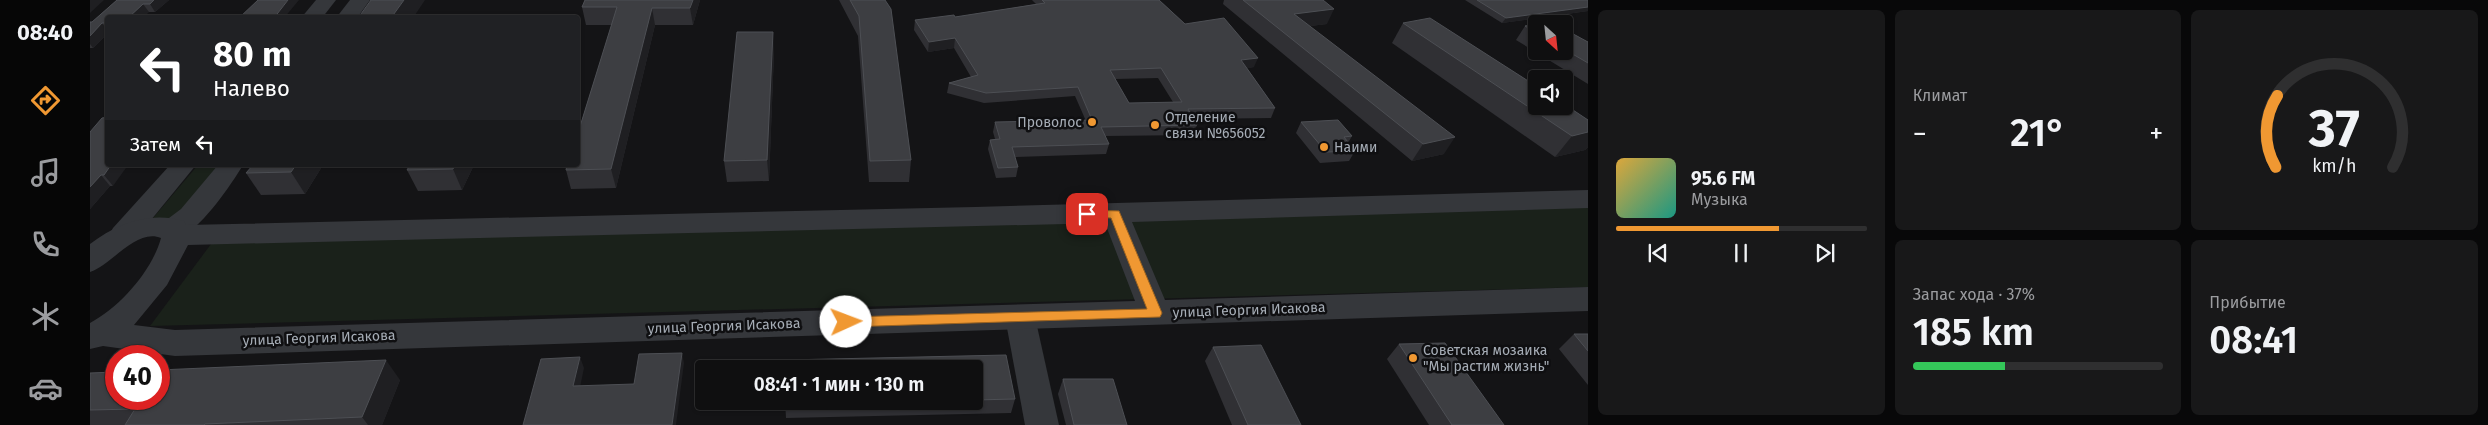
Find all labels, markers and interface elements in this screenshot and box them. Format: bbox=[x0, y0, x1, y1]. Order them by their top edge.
north arrow bbox=[1528, 15, 1572, 60]
map controls bbox=[1528, 15, 1573, 115]
text: 08:40 bbox=[17, 19, 73, 46]
text: 80 m bbox=[213, 33, 292, 75]
icon: left bbox=[130, 35, 195, 100]
button: sound bbox=[1528, 70, 1573, 115]
text: Налево bbox=[213, 75, 290, 102]
icon: directions bbox=[28, 83, 63, 118]
text: Климат bbox=[1913, 86, 1967, 105]
text: 37 bbox=[2308, 97, 2360, 160]
place label: Отделение связи №656052 bbox=[1165, 109, 1266, 142]
text: 21° bbox=[2010, 110, 2066, 156]
place label: Проволос bbox=[1017, 114, 1082, 131]
marker: Проволос bbox=[1086, 116, 1098, 128]
text: − bbox=[1913, 117, 1927, 150]
text: + bbox=[2149, 117, 2163, 150]
marker: Отделение связи №656052 bbox=[1149, 119, 1161, 131]
icon: left bbox=[191, 130, 219, 158]
text: Затем bbox=[130, 133, 181, 156]
place label: Наими bbox=[1334, 139, 1377, 156]
marker: Наими bbox=[1318, 141, 1330, 153]
icon: music bbox=[28, 155, 63, 190]
text: km/h bbox=[2313, 155, 2357, 177]
text: 95.6 FM bbox=[1691, 167, 1755, 190]
text: Музыка bbox=[1691, 190, 1748, 209]
pin bbox=[1066, 193, 1108, 235]
icon: arrive bbox=[1073, 200, 1101, 228]
icon: phone bbox=[28, 227, 63, 262]
icon: previous bbox=[1644, 239, 1672, 267]
icon: pause bbox=[1727, 239, 1755, 267]
icon: next bbox=[1811, 239, 1839, 267]
text: Запас хода · 37% bbox=[1913, 285, 2035, 304]
text: Прибытие bbox=[2209, 293, 2286, 312]
position arrow bbox=[819, 295, 871, 347]
icon: climate bbox=[28, 299, 63, 334]
street label: улица Георгия Исакова bbox=[1172, 299, 1326, 321]
text: 185 km bbox=[1913, 309, 2034, 355]
street label: улица Георгия Исакова bbox=[647, 315, 801, 337]
text: 08:41 bbox=[2209, 317, 2298, 363]
street label: улица Георгия Исакова bbox=[242, 327, 396, 349]
place label: Советская мозаика "Мы растим жизнь" bbox=[1423, 342, 1549, 375]
speed limit sign: 40 bbox=[105, 345, 170, 410]
marker: Советская мозаика "Мы растим жизнь" bbox=[1407, 352, 1419, 364]
icon: car bbox=[28, 371, 63, 406]
text: 08:41 · 1 мин · 130 m bbox=[754, 373, 924, 396]

